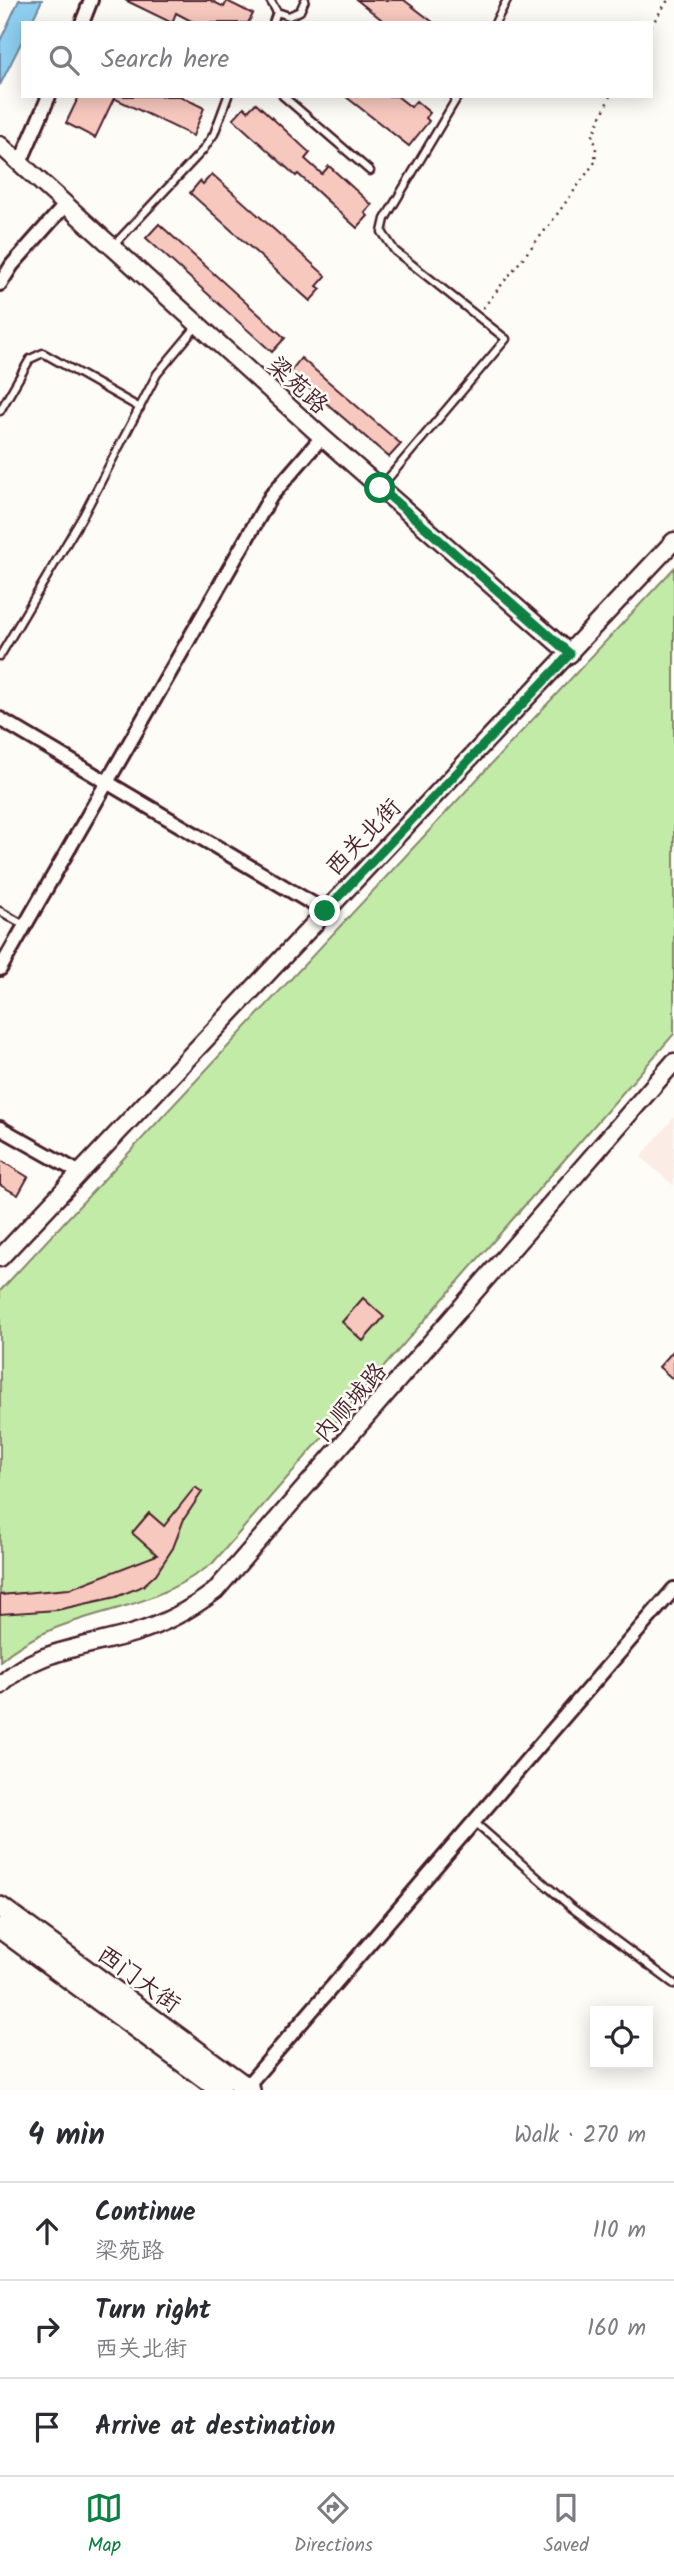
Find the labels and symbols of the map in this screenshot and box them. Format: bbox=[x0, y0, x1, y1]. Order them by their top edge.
street label: 梁苑路 bbox=[257, 348, 337, 425]
route start bbox=[364, 472, 395, 503]
street label: 西关北街 bbox=[317, 790, 411, 886]
route end bbox=[309, 895, 340, 926]
street label: 内顺城路 bbox=[305, 1354, 397, 1452]
street label: 西门大街 bbox=[88, 1936, 188, 2024]

